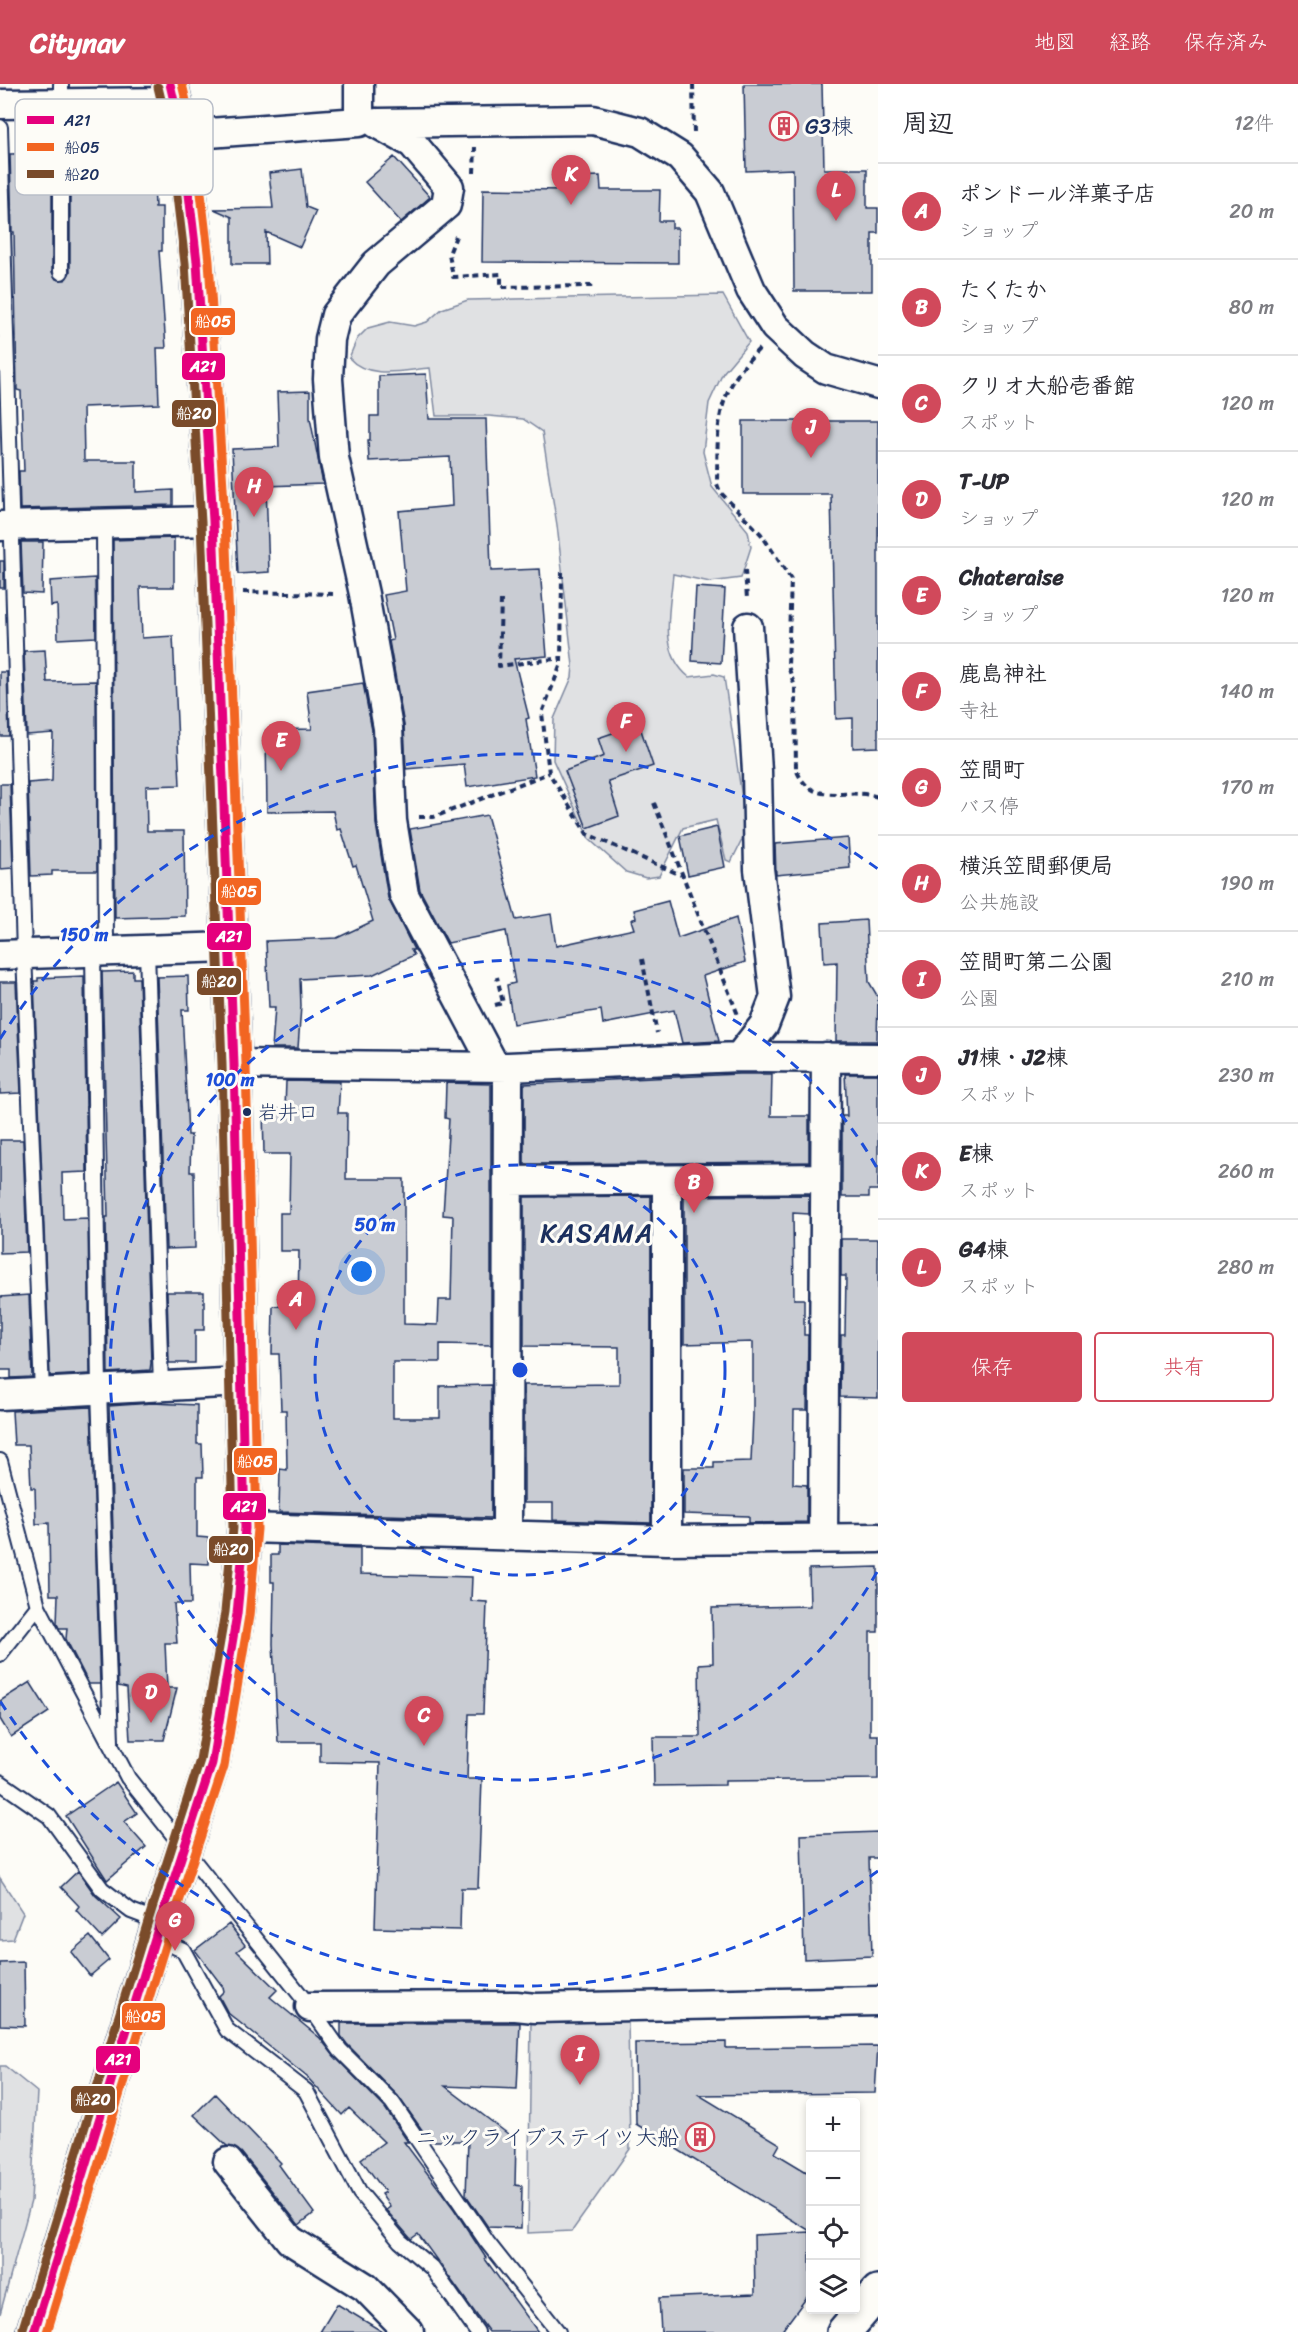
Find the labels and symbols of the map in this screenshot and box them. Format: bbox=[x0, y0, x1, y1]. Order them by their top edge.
legend bbox=[15, 99, 213, 195]
text: A21 bbox=[63, 106, 91, 135]
place label: G3棟 bbox=[805, 107, 853, 146]
building icon: G3棟 bbox=[768, 110, 800, 142]
text: 船05 bbox=[64, 133, 100, 162]
pin: K bbox=[552, 156, 590, 205]
text: 船20 bbox=[64, 160, 99, 189]
pin: L bbox=[816, 172, 856, 221]
line badge: 船05 bbox=[190, 307, 236, 336]
text: 船05 bbox=[195, 307, 231, 336]
line badge: A21 bbox=[181, 352, 226, 381]
text: A21 bbox=[189, 352, 216, 381]
line badge: 船20 bbox=[171, 399, 217, 428]
text: 船20 bbox=[176, 399, 212, 428]
pin: J bbox=[792, 408, 830, 458]
pin: H bbox=[234, 468, 274, 517]
pin: F bbox=[606, 702, 646, 752]
pin: E bbox=[262, 722, 300, 771]
line badge: 船05 bbox=[217, 877, 262, 906]
text: 船05 bbox=[221, 877, 257, 906]
text: 150 m bbox=[60, 919, 108, 951]
line badge: A21 bbox=[206, 922, 252, 951]
text: A21 bbox=[215, 922, 242, 951]
line badge: 船20 bbox=[196, 967, 242, 996]
text: 船20 bbox=[201, 967, 237, 996]
text: 100 m bbox=[206, 1064, 255, 1096]
place label: 岩井口 bbox=[258, 1095, 318, 1130]
marker: 岩井口 bbox=[241, 1106, 253, 1118]
pin: B bbox=[674, 1164, 714, 1213]
text: 50 m bbox=[355, 1209, 396, 1241]
district label: KASAMA bbox=[540, 1210, 654, 1256]
your location bbox=[347, 1257, 376, 1286]
pin: A bbox=[276, 1280, 316, 1330]
centre of rings bbox=[510, 1360, 530, 1380]
line badge: 船05 bbox=[233, 1447, 278, 1476]
text: 船05 bbox=[237, 1447, 273, 1476]
line badge: A21 bbox=[222, 1492, 267, 1521]
text: A21 bbox=[230, 1492, 257, 1521]
line badge: 船20 bbox=[208, 1535, 254, 1564]
text: 船20 bbox=[213, 1535, 249, 1564]
pin: D bbox=[132, 1674, 170, 1723]
pin: C bbox=[404, 1696, 444, 1746]
pin: G bbox=[156, 1902, 195, 1951]
line badge: 船05 bbox=[121, 2002, 166, 2031]
text: 船05 bbox=[125, 2002, 161, 2031]
pin: I bbox=[560, 2036, 600, 2085]
line badge: A21 bbox=[95, 2045, 141, 2074]
text: A21 bbox=[104, 2045, 131, 2074]
line badge: 船20 bbox=[70, 2085, 116, 2114]
text: 船20 bbox=[75, 2085, 111, 2114]
place label: ニックライブステイツ大船 bbox=[415, 2118, 679, 2157]
building icon: ニックライブステイツ大船 bbox=[684, 2121, 716, 2153]

